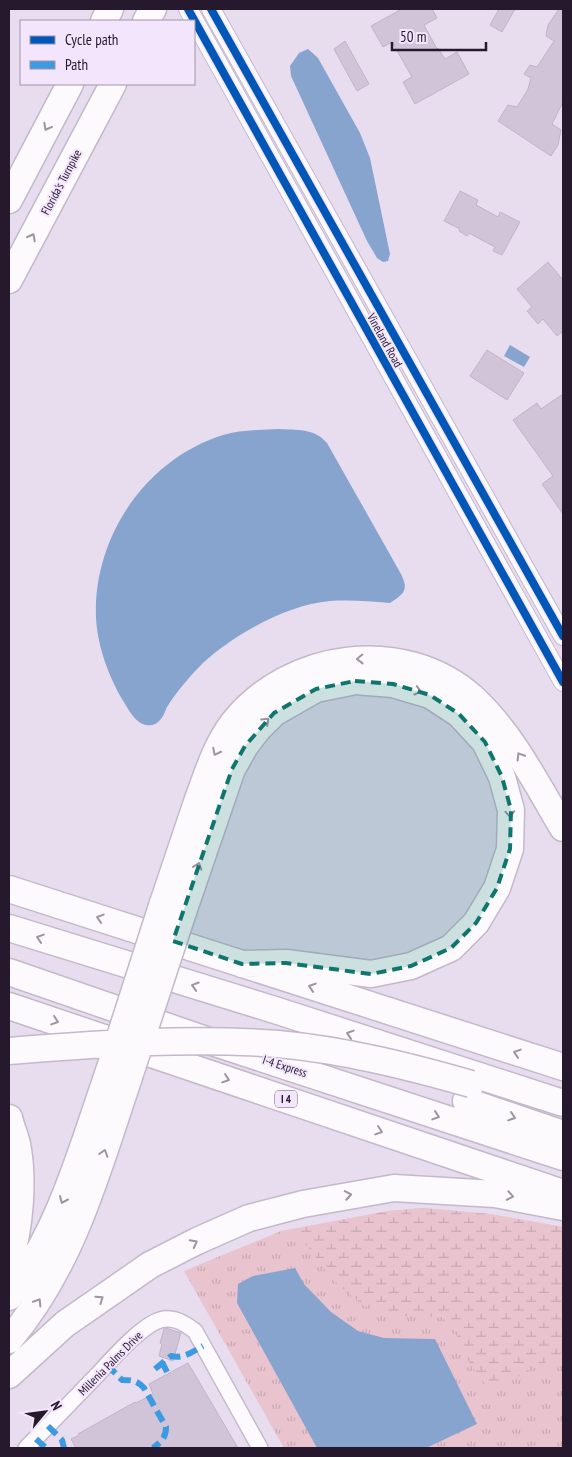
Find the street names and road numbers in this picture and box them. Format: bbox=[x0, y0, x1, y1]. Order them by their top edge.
street label: Florida's Turnpike bbox=[37, 147, 85, 217]
street label: Vineland Road bbox=[364, 309, 406, 370]
street label: I-4 Express bbox=[261, 1052, 309, 1080]
road number: I 4 bbox=[275, 1090, 297, 1108]
street label: Millenia Palms Drive bbox=[75, 1328, 145, 1398]

